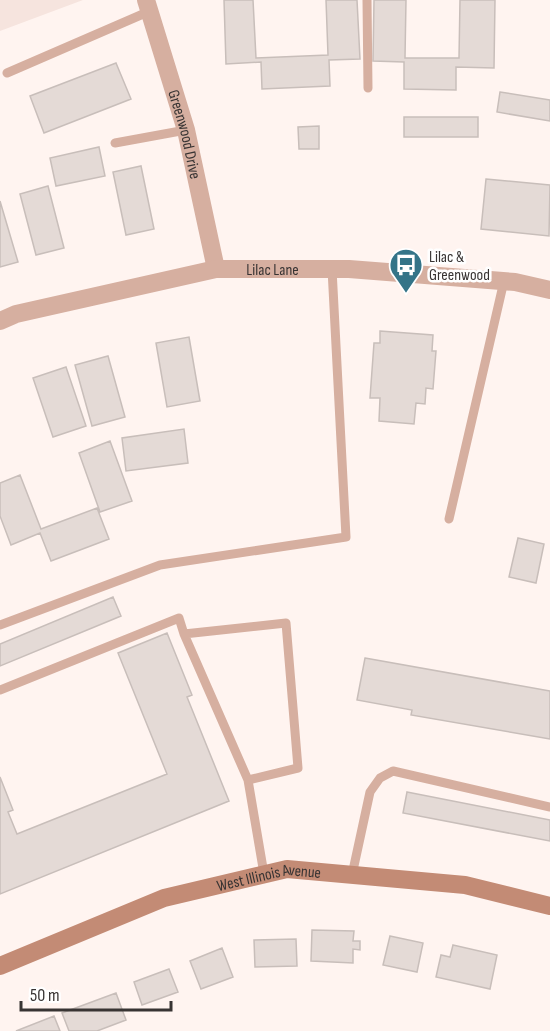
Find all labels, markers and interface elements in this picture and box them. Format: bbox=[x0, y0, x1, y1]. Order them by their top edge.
street label: Greenwood Drive bbox=[163, 88, 204, 181]
bus stop icon: Lilac & Greenwood bbox=[388, 247, 424, 294]
place label: Lilac & Greenwood bbox=[429, 248, 490, 285]
street label: Lilac Lane bbox=[246, 261, 299, 280]
street label: West Illinois Avenue bbox=[215, 861, 322, 896]
scale bar bbox=[21, 974, 171, 1012]
text: 50 m bbox=[30, 985, 60, 1006]

